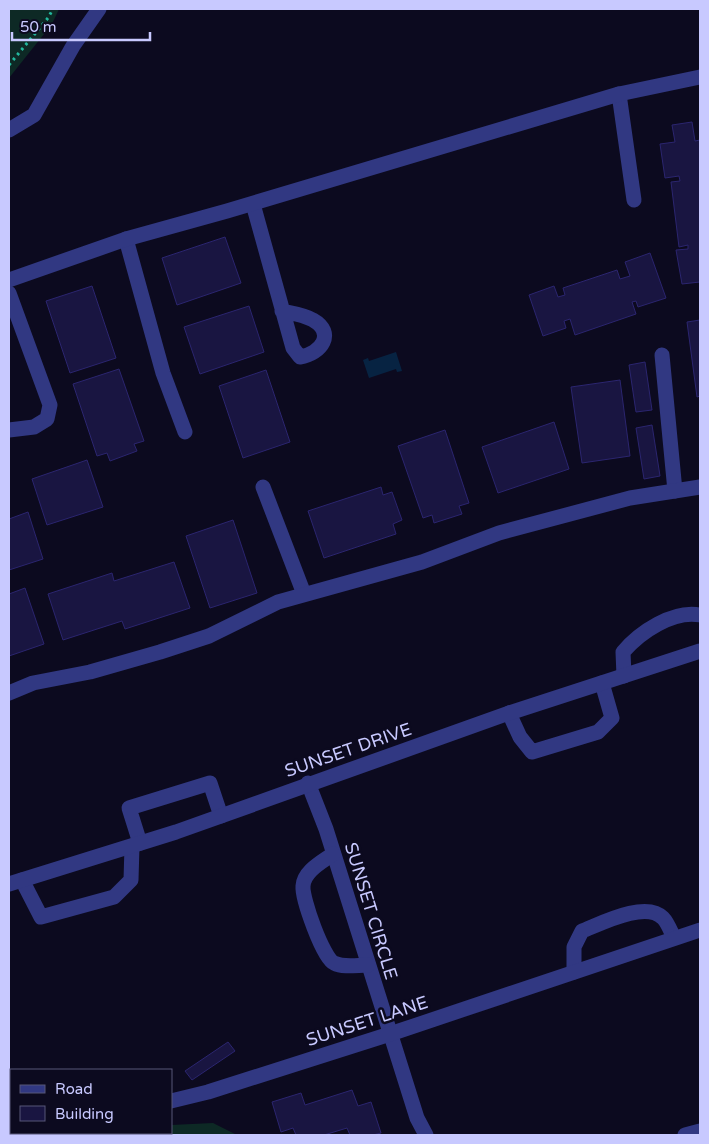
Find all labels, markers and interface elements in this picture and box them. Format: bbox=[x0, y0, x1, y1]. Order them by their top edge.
scale bar bbox=[12, 10, 150, 42]
text: 50 m bbox=[20, 18, 57, 36]
street label: SUNSET DRIVE bbox=[282, 718, 414, 782]
street label: SUNSET CIRCLE bbox=[340, 840, 402, 982]
street label: SUNSET LANE bbox=[303, 991, 431, 1051]
legend bbox=[10, 1069, 172, 1134]
text: Road bbox=[55, 1080, 93, 1098]
text: Building bbox=[55, 1105, 114, 1123]

